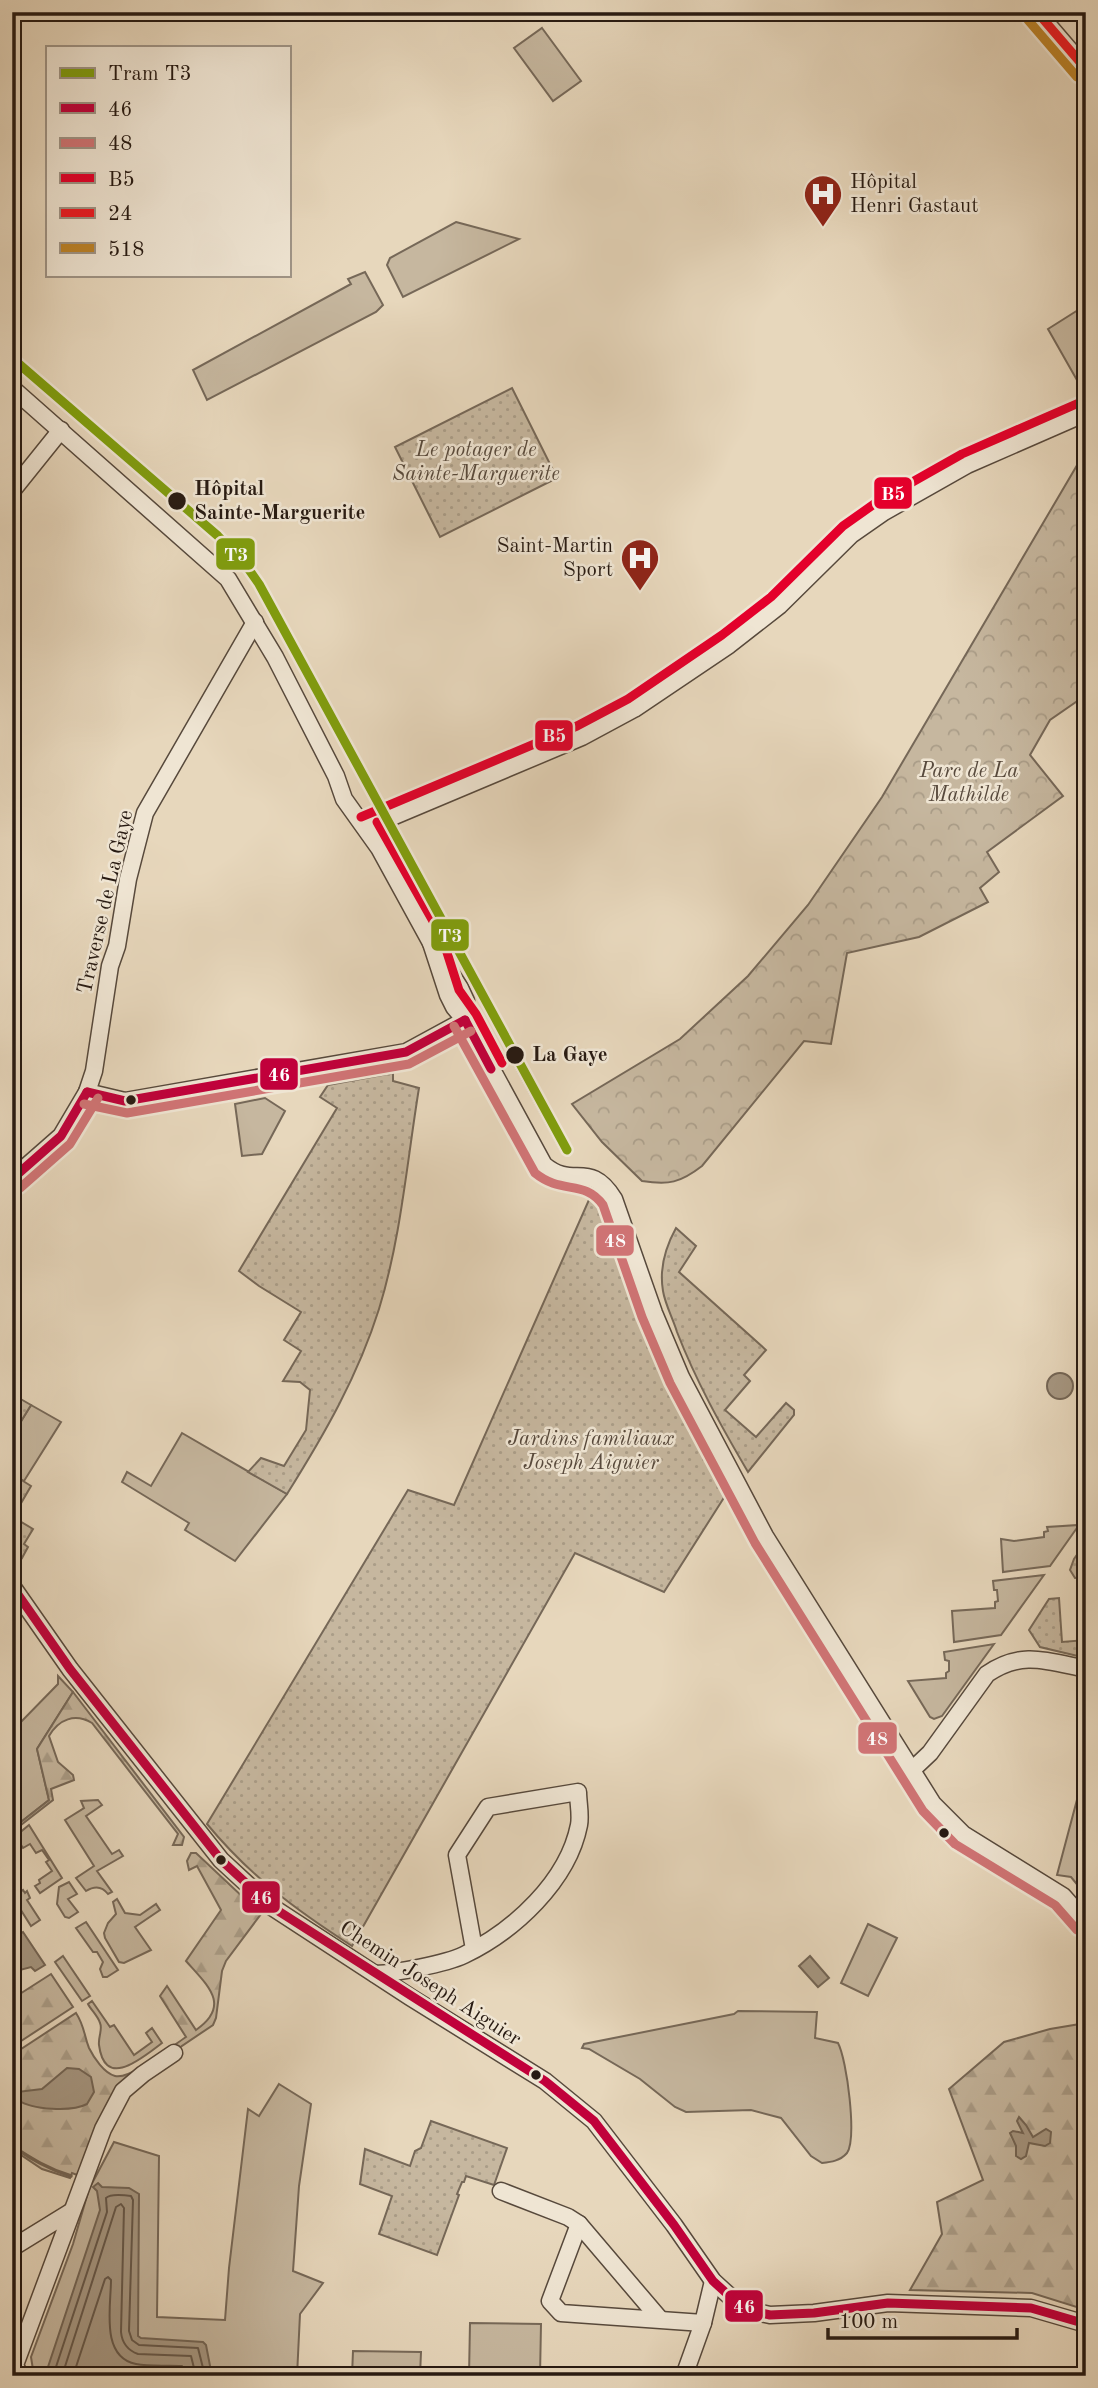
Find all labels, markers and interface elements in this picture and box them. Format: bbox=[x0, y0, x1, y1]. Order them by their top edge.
legend bbox=[46, 46, 290, 276]
text: Tram T3 bbox=[108, 64, 192, 85]
text: 46 bbox=[108, 100, 132, 121]
text: 48 bbox=[108, 134, 132, 155]
text: B5 bbox=[108, 170, 135, 191]
place label: Hôpital Henri Gastaut bbox=[850, 172, 979, 217]
hospital icon: Hôpital Henri Gastaut bbox=[802, 173, 844, 228]
text: 24 bbox=[108, 204, 132, 225]
text: 518 bbox=[108, 240, 145, 261]
park label: Le potager de Sainte-Marguerite bbox=[392, 440, 560, 485]
line badge: B5 bbox=[873, 476, 913, 510]
place label: Hôpital Sainte-Marguerite bbox=[194, 479, 365, 524]
text: B5 bbox=[881, 486, 905, 505]
marker: Hôpital Sainte-Marguerite bbox=[166, 490, 188, 512]
place label: Saint-Martin Sport bbox=[497, 536, 613, 581]
line badge: T3 bbox=[215, 537, 256, 571]
hospital icon: Saint-Martin Sport bbox=[619, 537, 661, 592]
text: T3 bbox=[224, 547, 248, 566]
line badge: B5 bbox=[534, 719, 574, 752]
text: B5 bbox=[542, 728, 566, 747]
park label: Parc de La Mathilde bbox=[918, 761, 1019, 806]
street label: Traverse de La Gaye bbox=[75, 808, 137, 996]
line badge: T3 bbox=[430, 918, 470, 952]
text: T3 bbox=[438, 928, 462, 947]
marker: La Gaye bbox=[504, 1044, 526, 1066]
place label: La Gaye bbox=[532, 1045, 608, 1066]
line badge: 46 bbox=[259, 1057, 299, 1091]
text: 46 bbox=[268, 1067, 290, 1086]
unlabelled marker bbox=[124, 1093, 138, 1107]
line badge: 48 bbox=[595, 1224, 635, 1257]
text: 48 bbox=[604, 1233, 626, 1252]
park label: Jardins familiaux Joseph Aiguier bbox=[508, 1429, 674, 1474]
line badge: 48 bbox=[857, 1721, 898, 1755]
text: 48 bbox=[866, 1731, 888, 1750]
unlabelled marker bbox=[937, 1826, 951, 1840]
unlabelled marker bbox=[214, 1853, 228, 1867]
line badge: 46 bbox=[241, 1880, 281, 1914]
text: 46 bbox=[250, 1890, 272, 1909]
street label: Chemin Joseph Aiguier bbox=[336, 1918, 525, 2051]
unlabelled marker bbox=[529, 2068, 543, 2082]
line badge: 46 bbox=[724, 2289, 764, 2323]
scale bar bbox=[828, 2297, 1018, 2341]
text: 46 bbox=[733, 2299, 755, 2318]
text: 100 m bbox=[839, 2312, 898, 2333]

